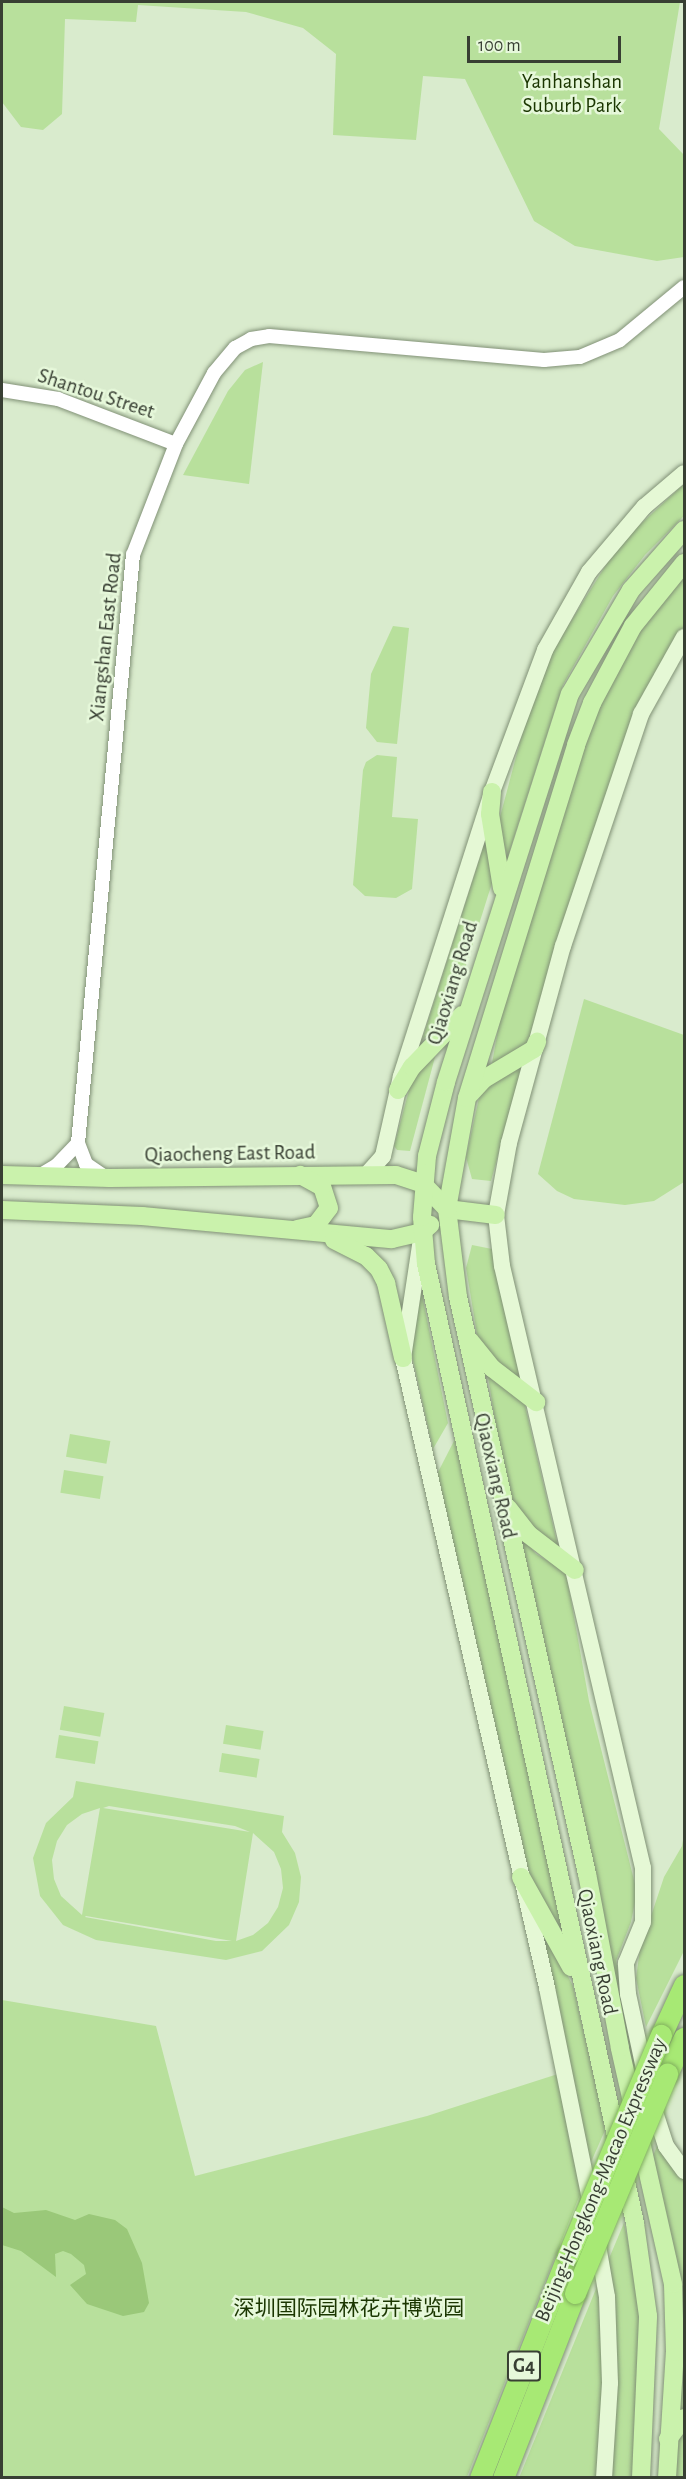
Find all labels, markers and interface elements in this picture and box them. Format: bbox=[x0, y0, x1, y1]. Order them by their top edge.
scale bar bbox=[470, 24, 624, 62]
text: 100 m bbox=[478, 37, 521, 55]
park label: Yanhanshan Suburb Park bbox=[522, 69, 622, 119]
street label: Shantou Street bbox=[34, 363, 158, 425]
street label: Xiangshan East Road bbox=[85, 551, 127, 723]
street label: Qiaoxiang Road bbox=[422, 918, 484, 1048]
street label: Qiaocheng East Road bbox=[144, 1140, 316, 1168]
street label: Qiaoxiang Road bbox=[468, 1411, 522, 1541]
street label: Qiaoxiang Road bbox=[571, 1887, 623, 2017]
street label: Beijing-Hongkong-Macao Expressway bbox=[530, 2034, 672, 2326]
park label: 深圳国际园林花卉博览园 bbox=[234, 2296, 464, 2322]
road number: G4 bbox=[506, 2349, 542, 2383]

